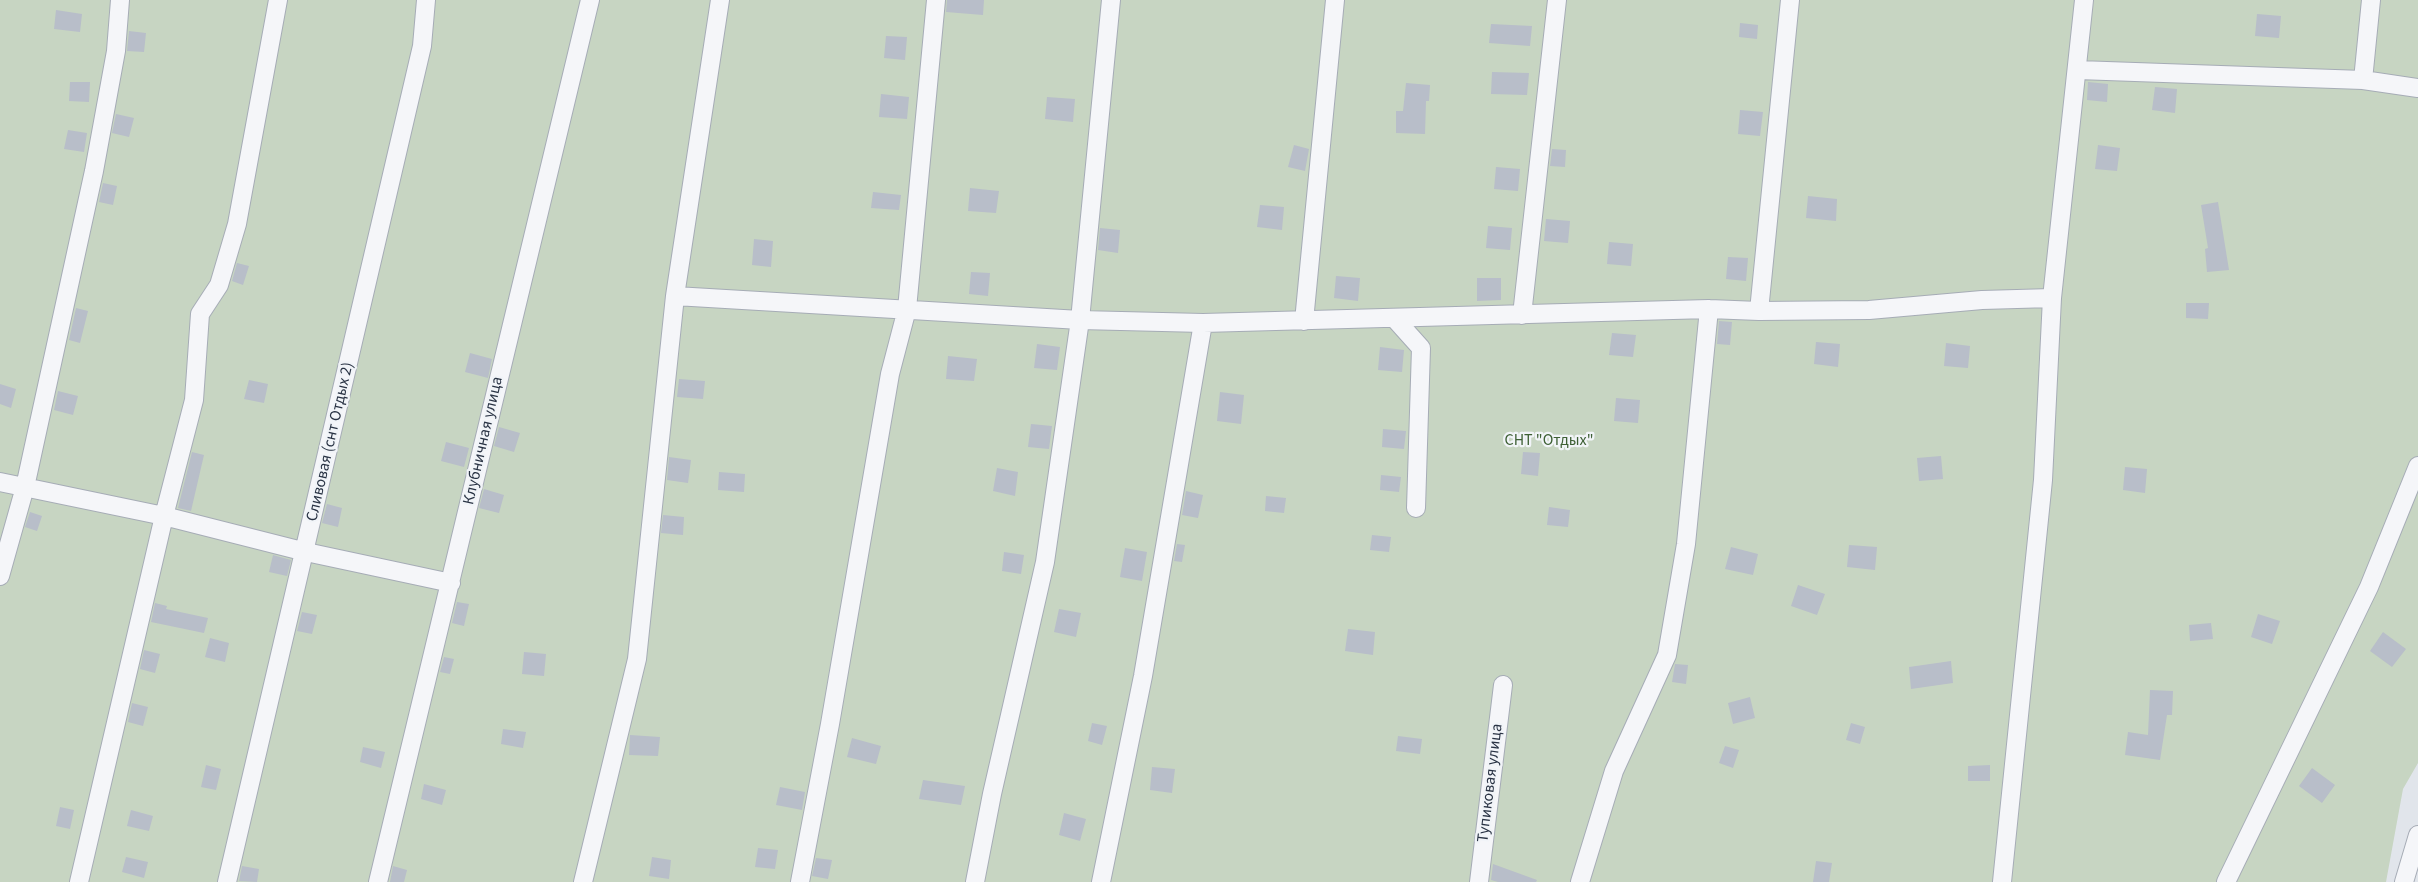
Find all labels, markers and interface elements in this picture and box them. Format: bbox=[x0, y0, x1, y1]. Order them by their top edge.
street label: Сливовая (снт Отдых 2) bbox=[303, 361, 359, 523]
street label: Клубничная улица bbox=[460, 375, 508, 507]
park label: СНТ "Отдых" bbox=[1505, 431, 1593, 451]
street label: Тупиковая улица bbox=[1474, 723, 1508, 843]

